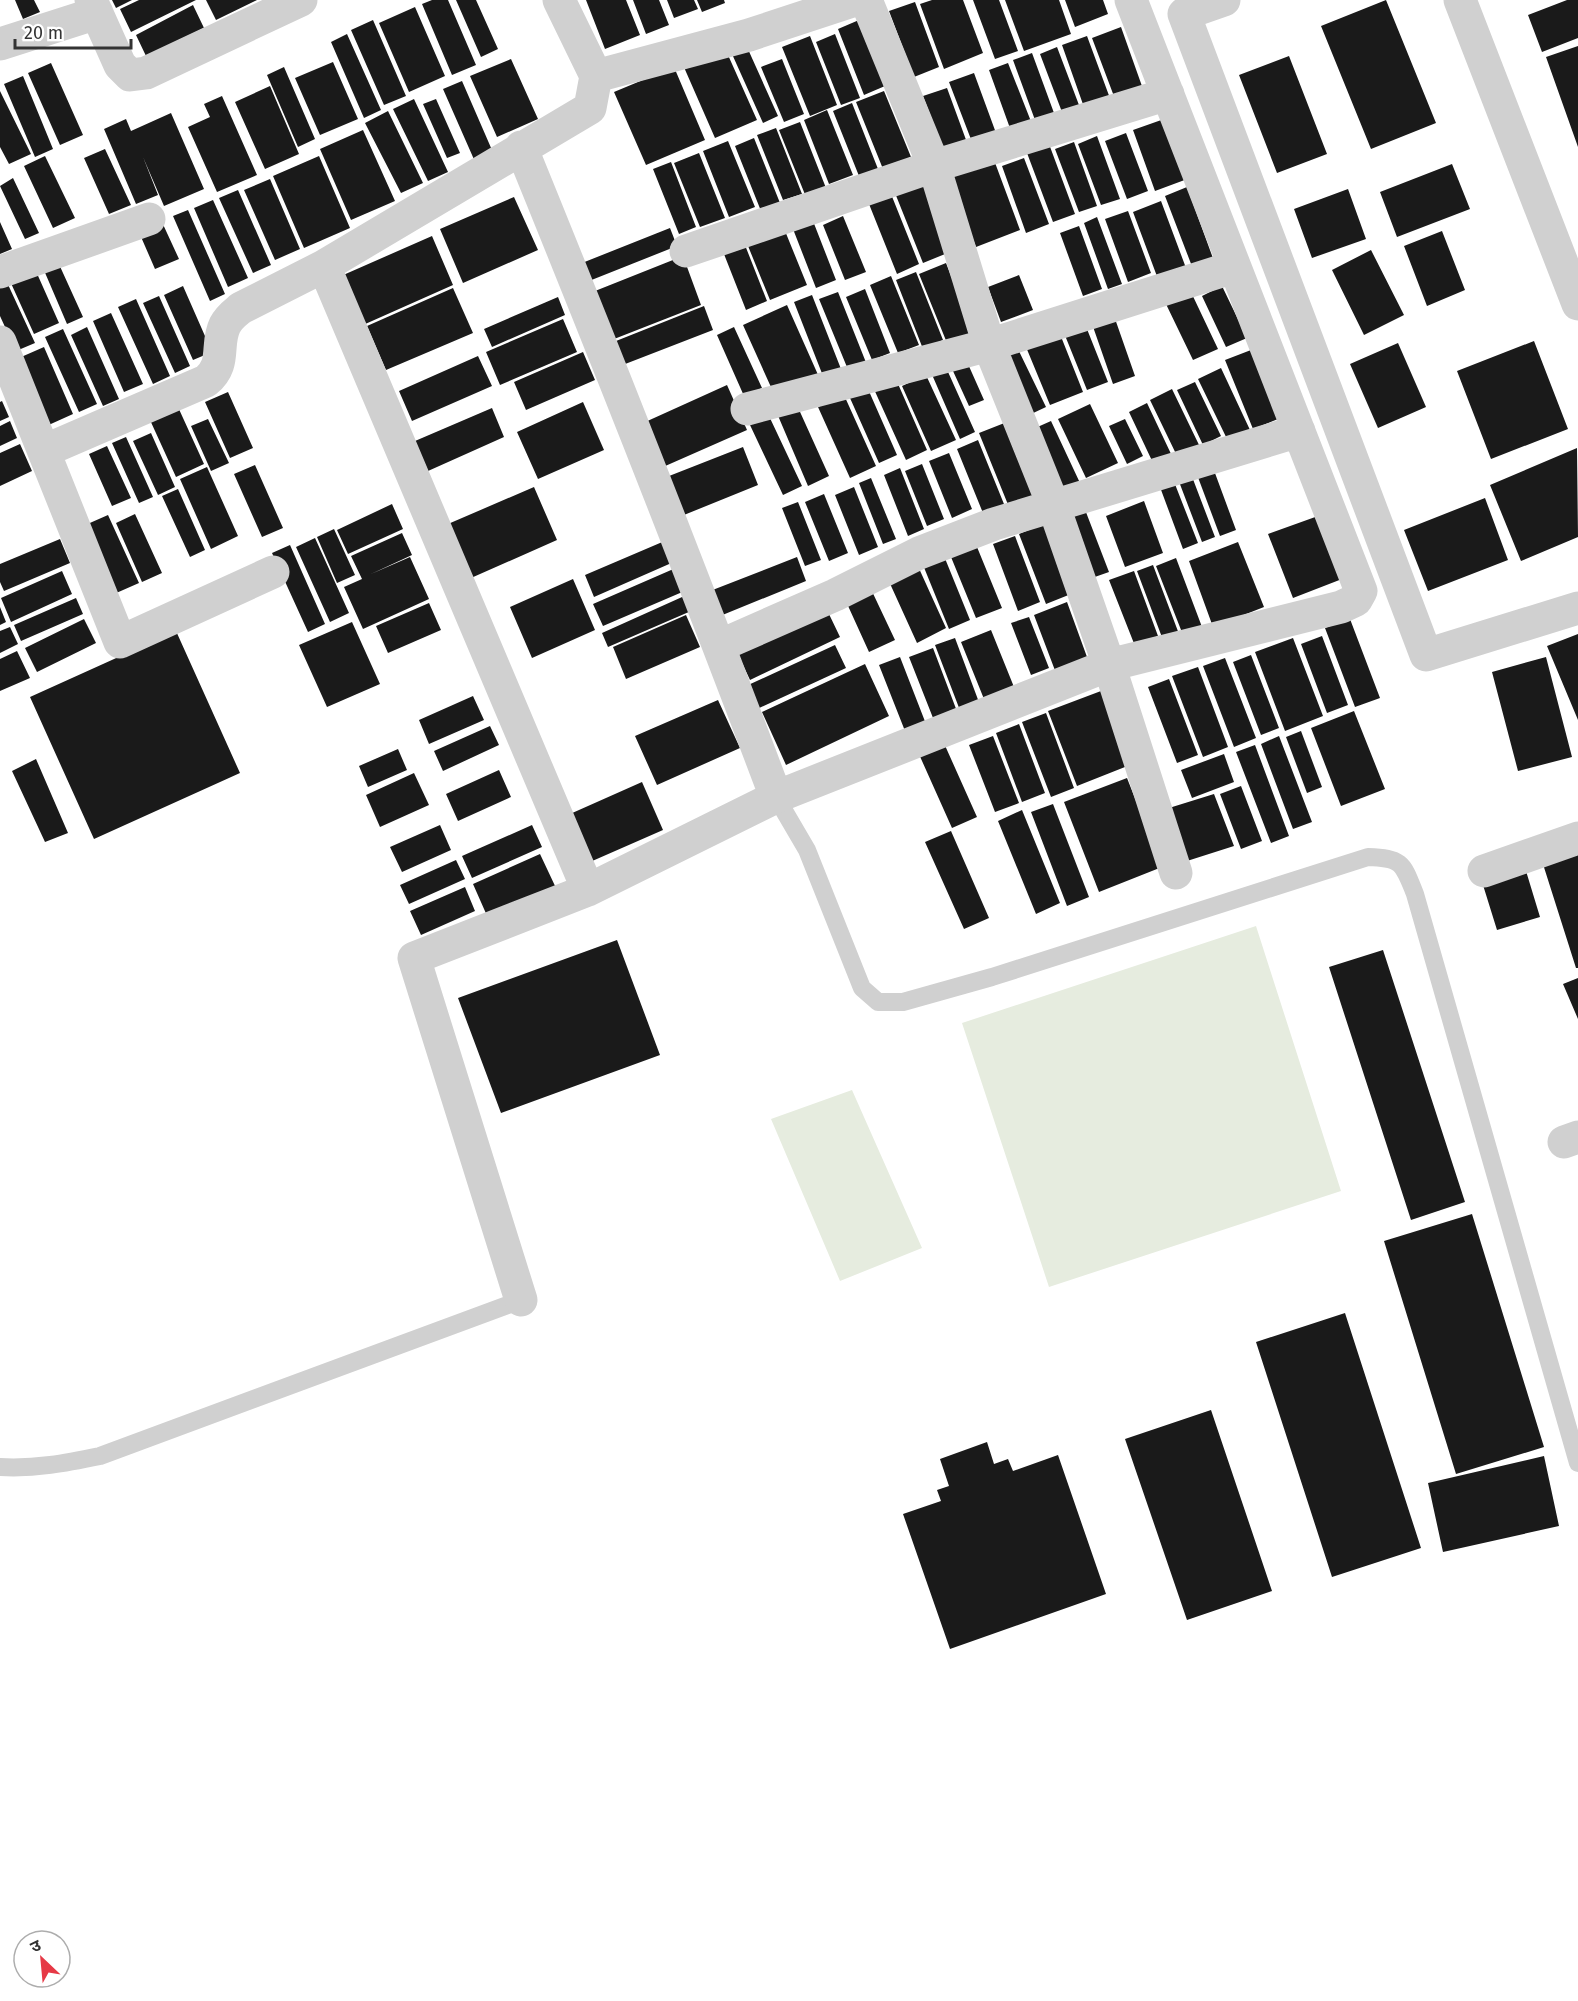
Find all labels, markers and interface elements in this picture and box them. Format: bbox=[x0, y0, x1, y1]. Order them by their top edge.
scale bar bbox=[15, 12, 130, 50]
text: 20 m bbox=[24, 22, 63, 44]
north arrow bbox=[12, 1929, 72, 1989]
text: उ bbox=[27, 1935, 45, 1957]

